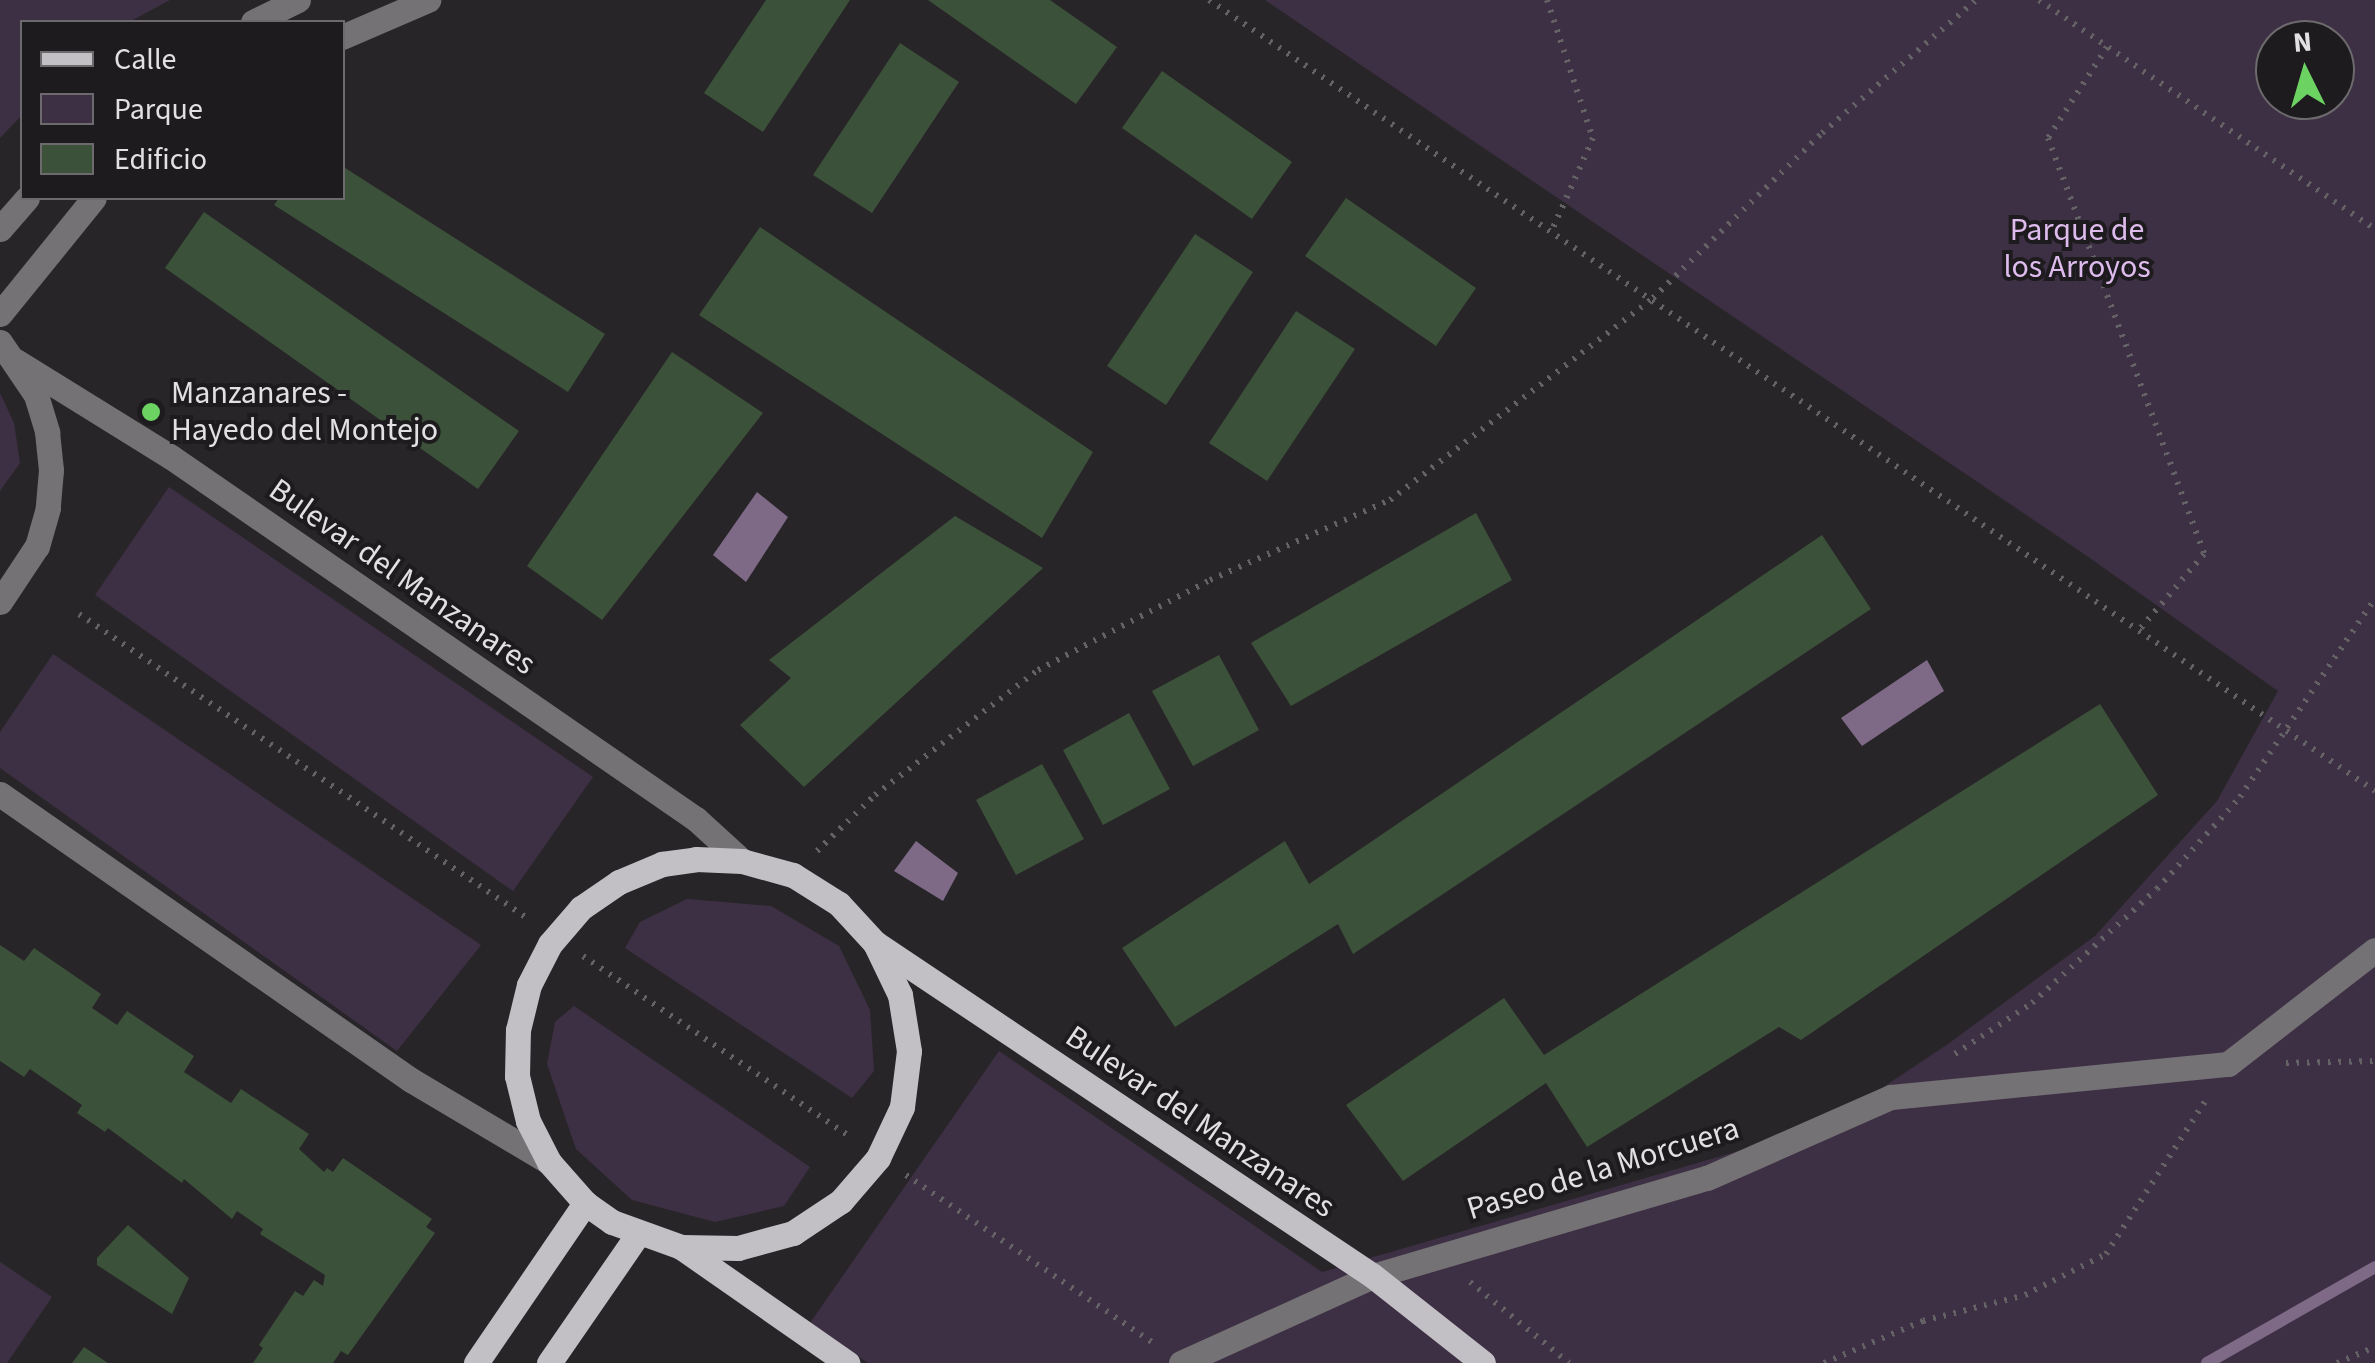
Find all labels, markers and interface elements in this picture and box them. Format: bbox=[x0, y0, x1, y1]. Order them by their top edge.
legend bbox=[20, 20, 345, 200]
north arrow bbox=[2255, 20, 2355, 120]
text: N bbox=[2292, 21, 2314, 63]
text: Calle bbox=[114, 38, 176, 81]
text: Parque bbox=[114, 88, 203, 131]
text: Edificio bbox=[114, 138, 207, 181]
park label: Parque de los Arroyos bbox=[2003, 212, 2151, 287]
place label: Manzanares - Hayedo del Montejo bbox=[171, 375, 438, 450]
marker: Manzanares - Hayedo del Montejo bbox=[140, 401, 162, 423]
street label: Bulevar del Manzanares bbox=[262, 471, 542, 683]
street label: Bulevar del Manzanares bbox=[1058, 1018, 1342, 1226]
street label: Paseo de la Morcuera bbox=[1462, 1109, 1744, 1229]

